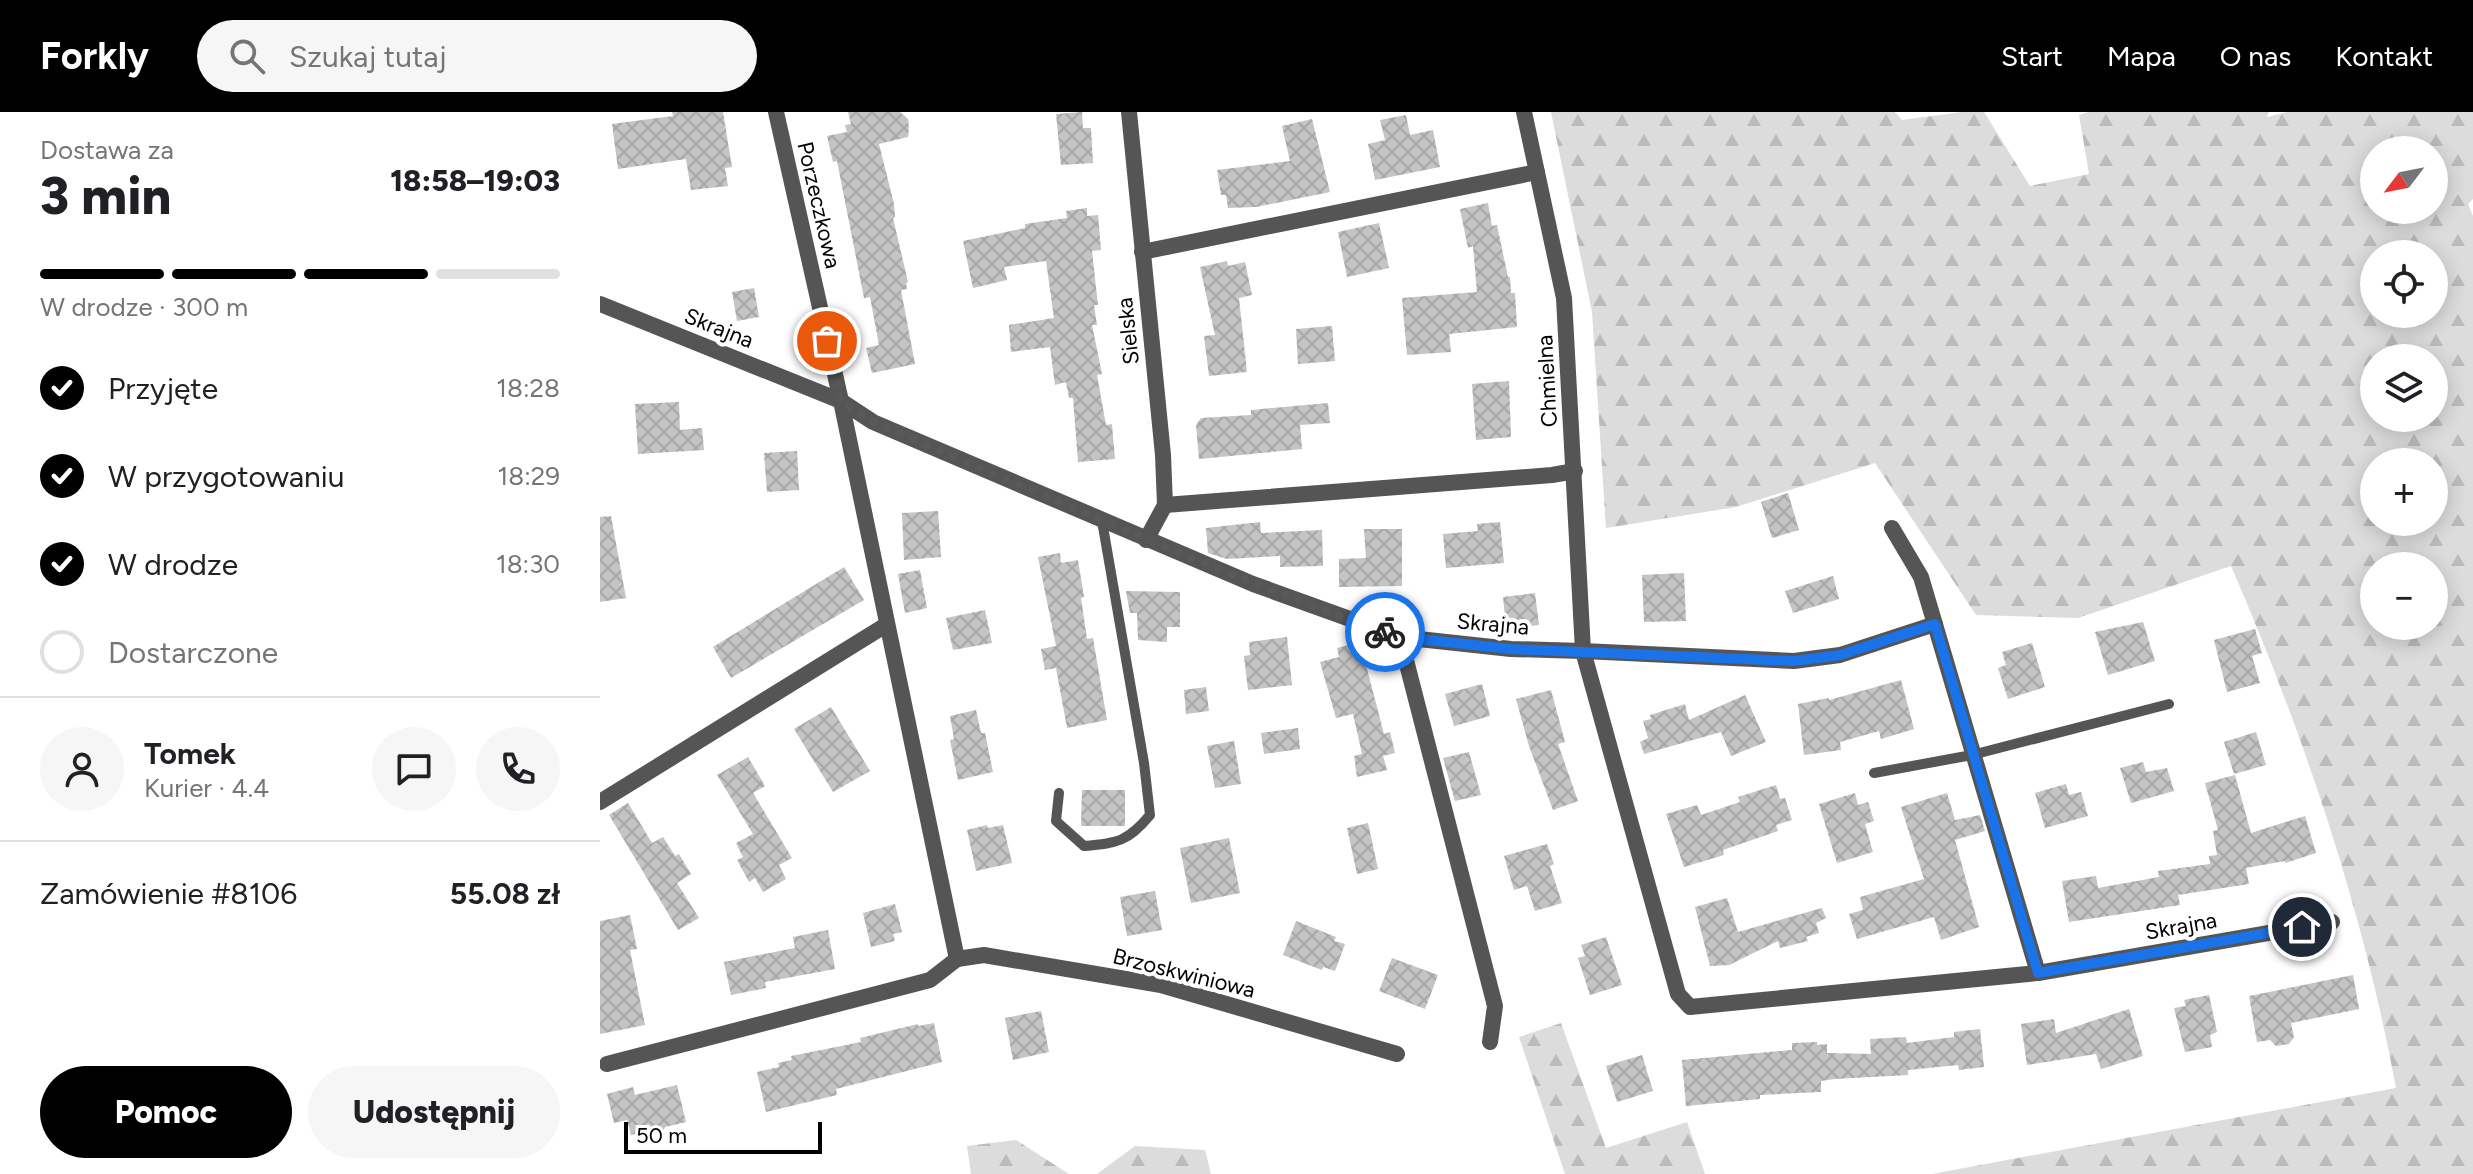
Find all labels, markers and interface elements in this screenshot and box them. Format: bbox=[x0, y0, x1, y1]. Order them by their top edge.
search box bbox=[197, 20, 757, 92]
text: Forkly bbox=[40, 33, 149, 79]
icon: search bbox=[225, 34, 269, 78]
text: Szukaj tutaj bbox=[289, 38, 447, 75]
text: Start bbox=[2001, 39, 2063, 73]
text: Mapa bbox=[2107, 39, 2176, 73]
text: O nas bbox=[2220, 39, 2291, 73]
text: Kontakt bbox=[2335, 39, 2433, 73]
text: Dostawa za bbox=[40, 134, 174, 166]
north arrow bbox=[2360, 136, 2448, 224]
map controls bbox=[2360, 136, 2448, 640]
street label: Porzeczkowa bbox=[791, 139, 847, 271]
text: 18:58–19:03 bbox=[390, 162, 560, 199]
text: 3 min bbox=[40, 165, 171, 227]
button: locate bbox=[2360, 240, 2448, 328]
text: W drodze · 300 m bbox=[40, 291, 248, 323]
street label: Sielska bbox=[1111, 296, 1145, 366]
street label: Skrajna bbox=[680, 302, 758, 354]
pin bbox=[793, 307, 861, 375]
icon: bag bbox=[805, 319, 849, 363]
street label: Chmielna bbox=[1531, 334, 1563, 428]
button: layers bbox=[2360, 344, 2448, 432]
icon: check bbox=[40, 366, 84, 410]
text: Przyjęte bbox=[108, 370, 218, 407]
text: 18:28 bbox=[496, 372, 560, 404]
button: + bbox=[2360, 448, 2448, 536]
icon: check bbox=[40, 454, 84, 498]
text: W przygotowaniu bbox=[108, 458, 344, 495]
text: 18:29 bbox=[497, 460, 560, 492]
icon: check bbox=[40, 542, 84, 586]
text: W drodze bbox=[108, 546, 238, 583]
text: 18:30 bbox=[496, 548, 560, 580]
button: − bbox=[2360, 552, 2448, 640]
courier bbox=[1345, 592, 1425, 672]
street label: Skrajna bbox=[1456, 607, 1530, 641]
icon: bike bbox=[1363, 610, 1407, 654]
text: Dostarczone bbox=[108, 634, 278, 671]
button: person bbox=[40, 727, 124, 811]
button: chat bbox=[372, 727, 456, 811]
button: phone bbox=[476, 727, 560, 811]
text: Tomek bbox=[144, 735, 236, 772]
text: Kurier · 4.4 bbox=[144, 772, 269, 804]
text: Zamówienie #8106 bbox=[40, 875, 297, 912]
text: 55.08 zł bbox=[450, 875, 560, 912]
pin bbox=[2268, 893, 2336, 961]
icon: home bbox=[2280, 905, 2324, 949]
street label: Skrajna bbox=[2143, 906, 2219, 946]
street label: Brzoskwiniowa bbox=[1110, 942, 1258, 1004]
button: Pomoc bbox=[40, 1066, 292, 1158]
button: Udostępnij bbox=[308, 1066, 560, 1158]
scale bar bbox=[624, 1118, 822, 1154]
text: 50 m bbox=[636, 1122, 687, 1149]

